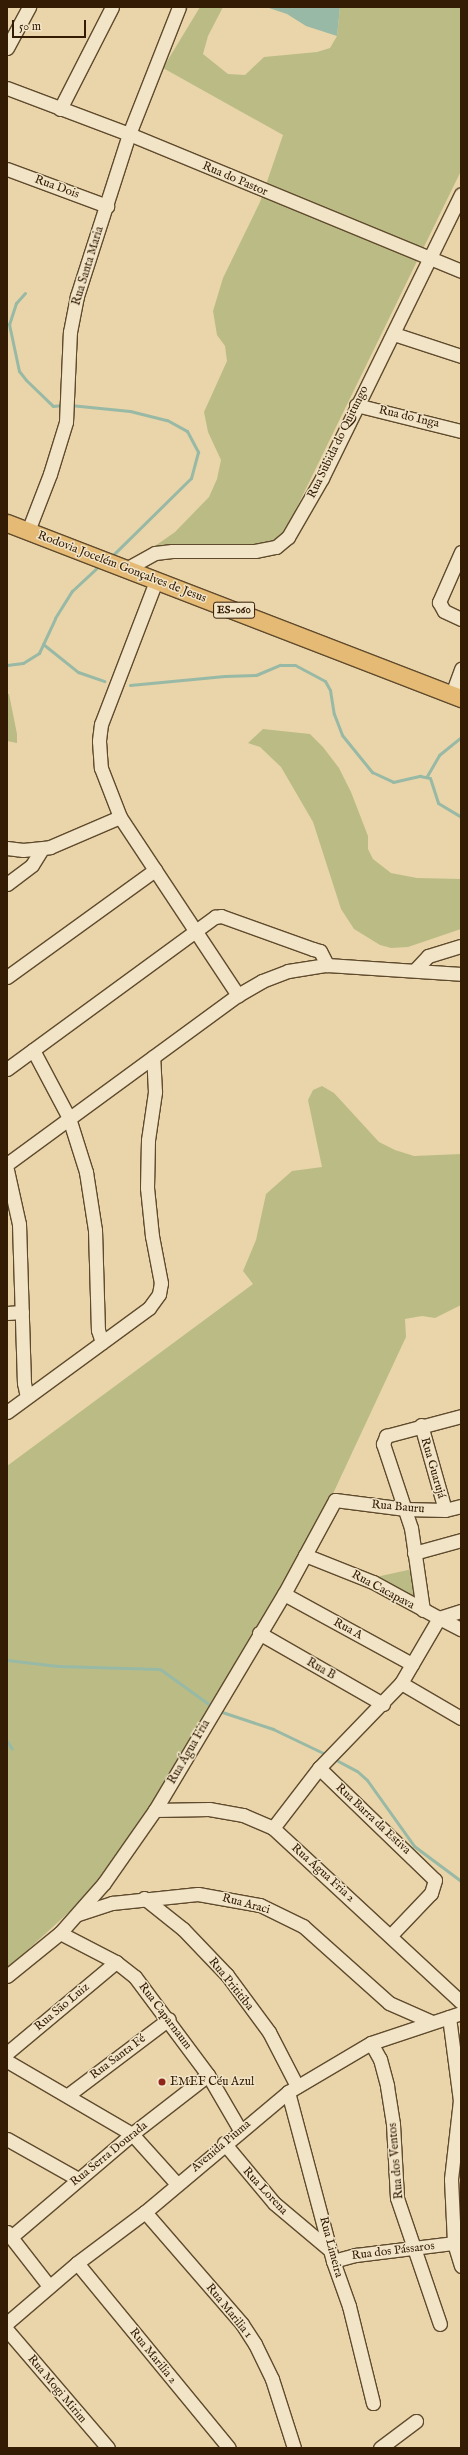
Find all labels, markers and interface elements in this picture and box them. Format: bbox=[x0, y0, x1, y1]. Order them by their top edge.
scale bar bbox=[14, 12, 88, 38]
text: 50 m bbox=[19, 19, 41, 34]
street label: Rua do Pastor bbox=[200, 159, 270, 199]
street label: Rua Dois bbox=[33, 172, 81, 202]
street label: Rua Santa Maria bbox=[69, 225, 107, 307]
street label: Rua Subida do Quitungo bbox=[304, 383, 372, 501]
street label: Rua do Inga bbox=[377, 403, 441, 431]
street label: Rodovia Jocelém Gonçalves de Jesus bbox=[36, 528, 208, 606]
road number: ES-060 bbox=[213, 601, 255, 619]
street label: Rua Guarujá bbox=[417, 1436, 449, 1500]
street label: Rua Bauru bbox=[371, 1498, 425, 1516]
street label: Rua Cacapava bbox=[349, 1567, 417, 1613]
street label: Rua A bbox=[331, 1615, 365, 1643]
street label: Rua B bbox=[304, 1655, 338, 1683]
street label: Rua Água Fria bbox=[165, 1717, 213, 1787]
street label: Rua Barra da Estiva bbox=[333, 1781, 413, 1857]
street label: Rua Água Fria 2 bbox=[288, 1841, 358, 1905]
street label: Rua Araci bbox=[220, 1891, 272, 1917]
street label: Rua Prititiba bbox=[205, 1955, 257, 2013]
street label: Rua São Luiz bbox=[32, 1980, 92, 2034]
street label: Rua Caparnaum bbox=[135, 1980, 195, 2052]
street label: Rua Santa Fé bbox=[87, 2031, 149, 2083]
place label: EMEF Céu Azul bbox=[170, 2075, 254, 2089]
marker: EMEF Céu Azul bbox=[157, 2077, 167, 2087]
street label: Avenida Piuma bbox=[188, 2117, 254, 2175]
street label: Rua Serra Dourada bbox=[68, 2119, 150, 2189]
street label: Rua dos Ventos bbox=[385, 2122, 407, 2200]
street label: Rua Lorena bbox=[239, 2164, 291, 2218]
street label: Rua Limeira bbox=[316, 2215, 346, 2279]
street label: Rua dos Pássaros bbox=[351, 2239, 435, 2263]
street label: Rua Marilia 1 bbox=[203, 2281, 255, 2341]
street label: Rua Marilia 2 bbox=[126, 2325, 180, 2387]
street label: Rua Mogi Mirim bbox=[24, 2352, 90, 2426]

